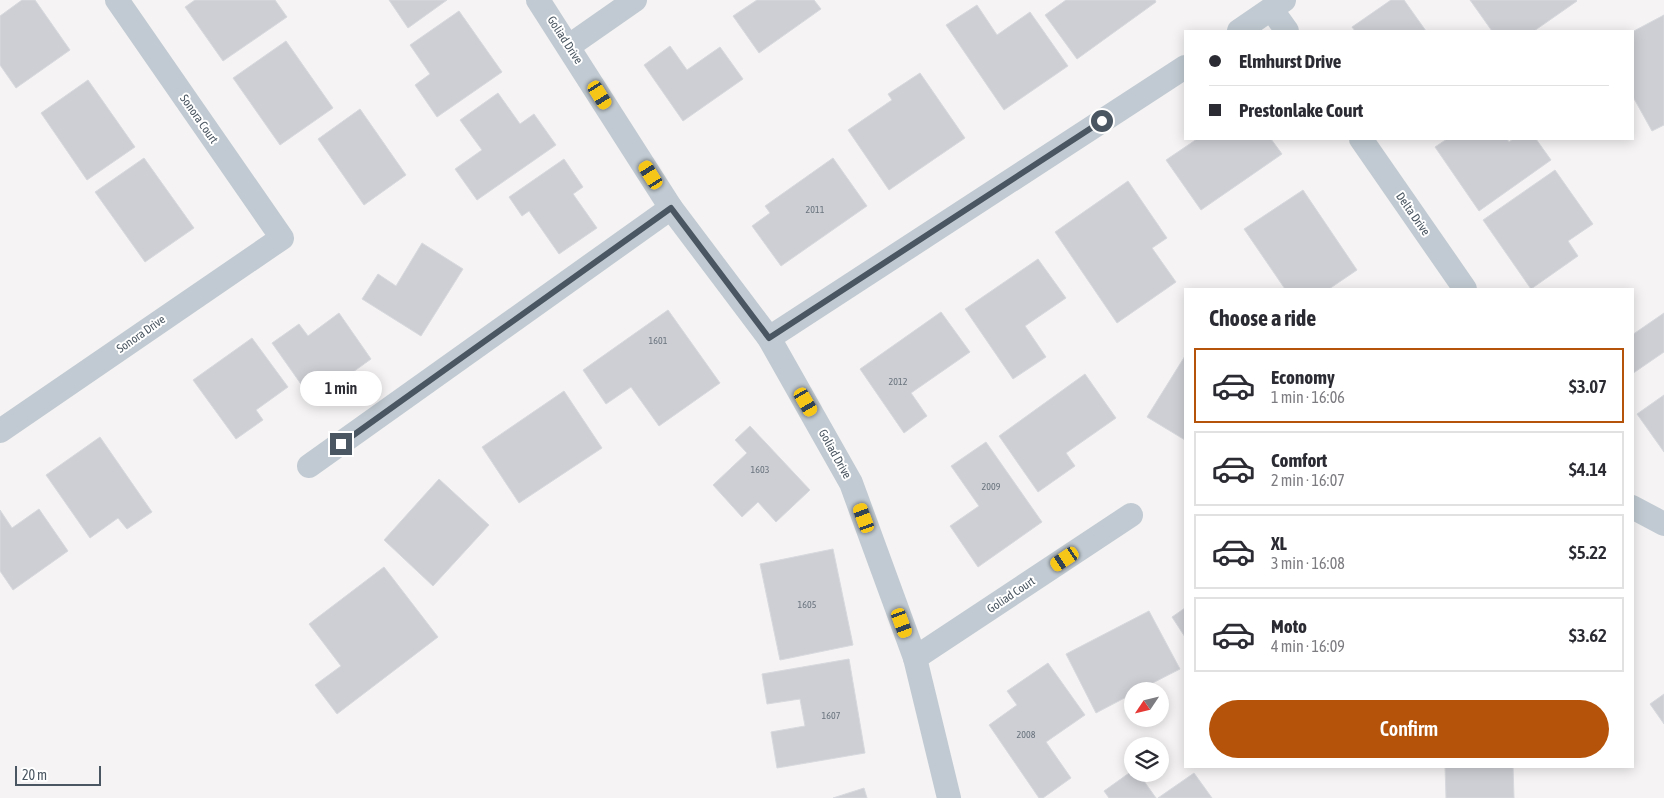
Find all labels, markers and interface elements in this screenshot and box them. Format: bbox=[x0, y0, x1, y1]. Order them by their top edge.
street label: Goliad Drive bbox=[544, 13, 586, 67]
text: Elmhurst Drive bbox=[1239, 50, 1341, 72]
car bbox=[585, 78, 614, 112]
street label: Sonora Court bbox=[177, 92, 221, 147]
text: Prestonlake Court bbox=[1239, 99, 1363, 121]
route start bbox=[1091, 110, 1113, 132]
car bbox=[636, 158, 665, 192]
street label: Delta Drive bbox=[1393, 190, 1433, 238]
house number: 2011 bbox=[806, 204, 825, 215]
text: Choose a ride bbox=[1209, 305, 1316, 331]
street label: Sonora Drive bbox=[114, 312, 168, 356]
house number: 1601 bbox=[649, 335, 668, 346]
icon: car bbox=[1211, 363, 1256, 408]
text: Economy bbox=[1271, 366, 1335, 388]
callout: 1 min bbox=[300, 372, 382, 406]
text: $3.07 bbox=[1569, 375, 1607, 397]
house number: 2012 bbox=[889, 376, 908, 387]
text: 1 min bbox=[325, 379, 357, 397]
car bbox=[792, 385, 819, 419]
text: 1 min · 16:06 bbox=[1271, 388, 1345, 406]
street label: Goliad Drive bbox=[816, 427, 854, 481]
route end bbox=[330, 433, 352, 455]
icon: car bbox=[1211, 446, 1256, 491]
text: Comfort bbox=[1271, 449, 1327, 471]
text: $4.14 bbox=[1569, 458, 1607, 480]
house number: 1603 bbox=[751, 464, 770, 475]
text: 2 min · 16:07 bbox=[1271, 471, 1345, 489]
house number: 2009 bbox=[982, 481, 1001, 492]
car bbox=[851, 501, 876, 535]
icon: car bbox=[1211, 529, 1256, 574]
text: XL bbox=[1271, 532, 1287, 554]
text: $5.22 bbox=[1569, 541, 1607, 563]
car bbox=[1048, 544, 1081, 574]
text: 3 min · 16:08 bbox=[1271, 554, 1345, 572]
street label: Goliad Court bbox=[984, 574, 1038, 616]
house number: 1605 bbox=[798, 599, 817, 610]
car bbox=[889, 606, 914, 640]
icon: car bbox=[1211, 612, 1256, 657]
text: Moto bbox=[1271, 615, 1307, 637]
text: $3.62 bbox=[1569, 624, 1607, 646]
text: 4 min · 16:09 bbox=[1271, 637, 1345, 655]
north arrow bbox=[1124, 682, 1169, 728]
map controls bbox=[1124, 682, 1169, 782]
button: Confirm bbox=[1209, 700, 1609, 758]
house number: 1607 bbox=[822, 710, 841, 721]
house number: 2008 bbox=[1017, 729, 1036, 740]
button: layers bbox=[1124, 737, 1169, 782]
scale bar bbox=[15, 763, 101, 786]
text: 20 m bbox=[22, 767, 47, 783]

